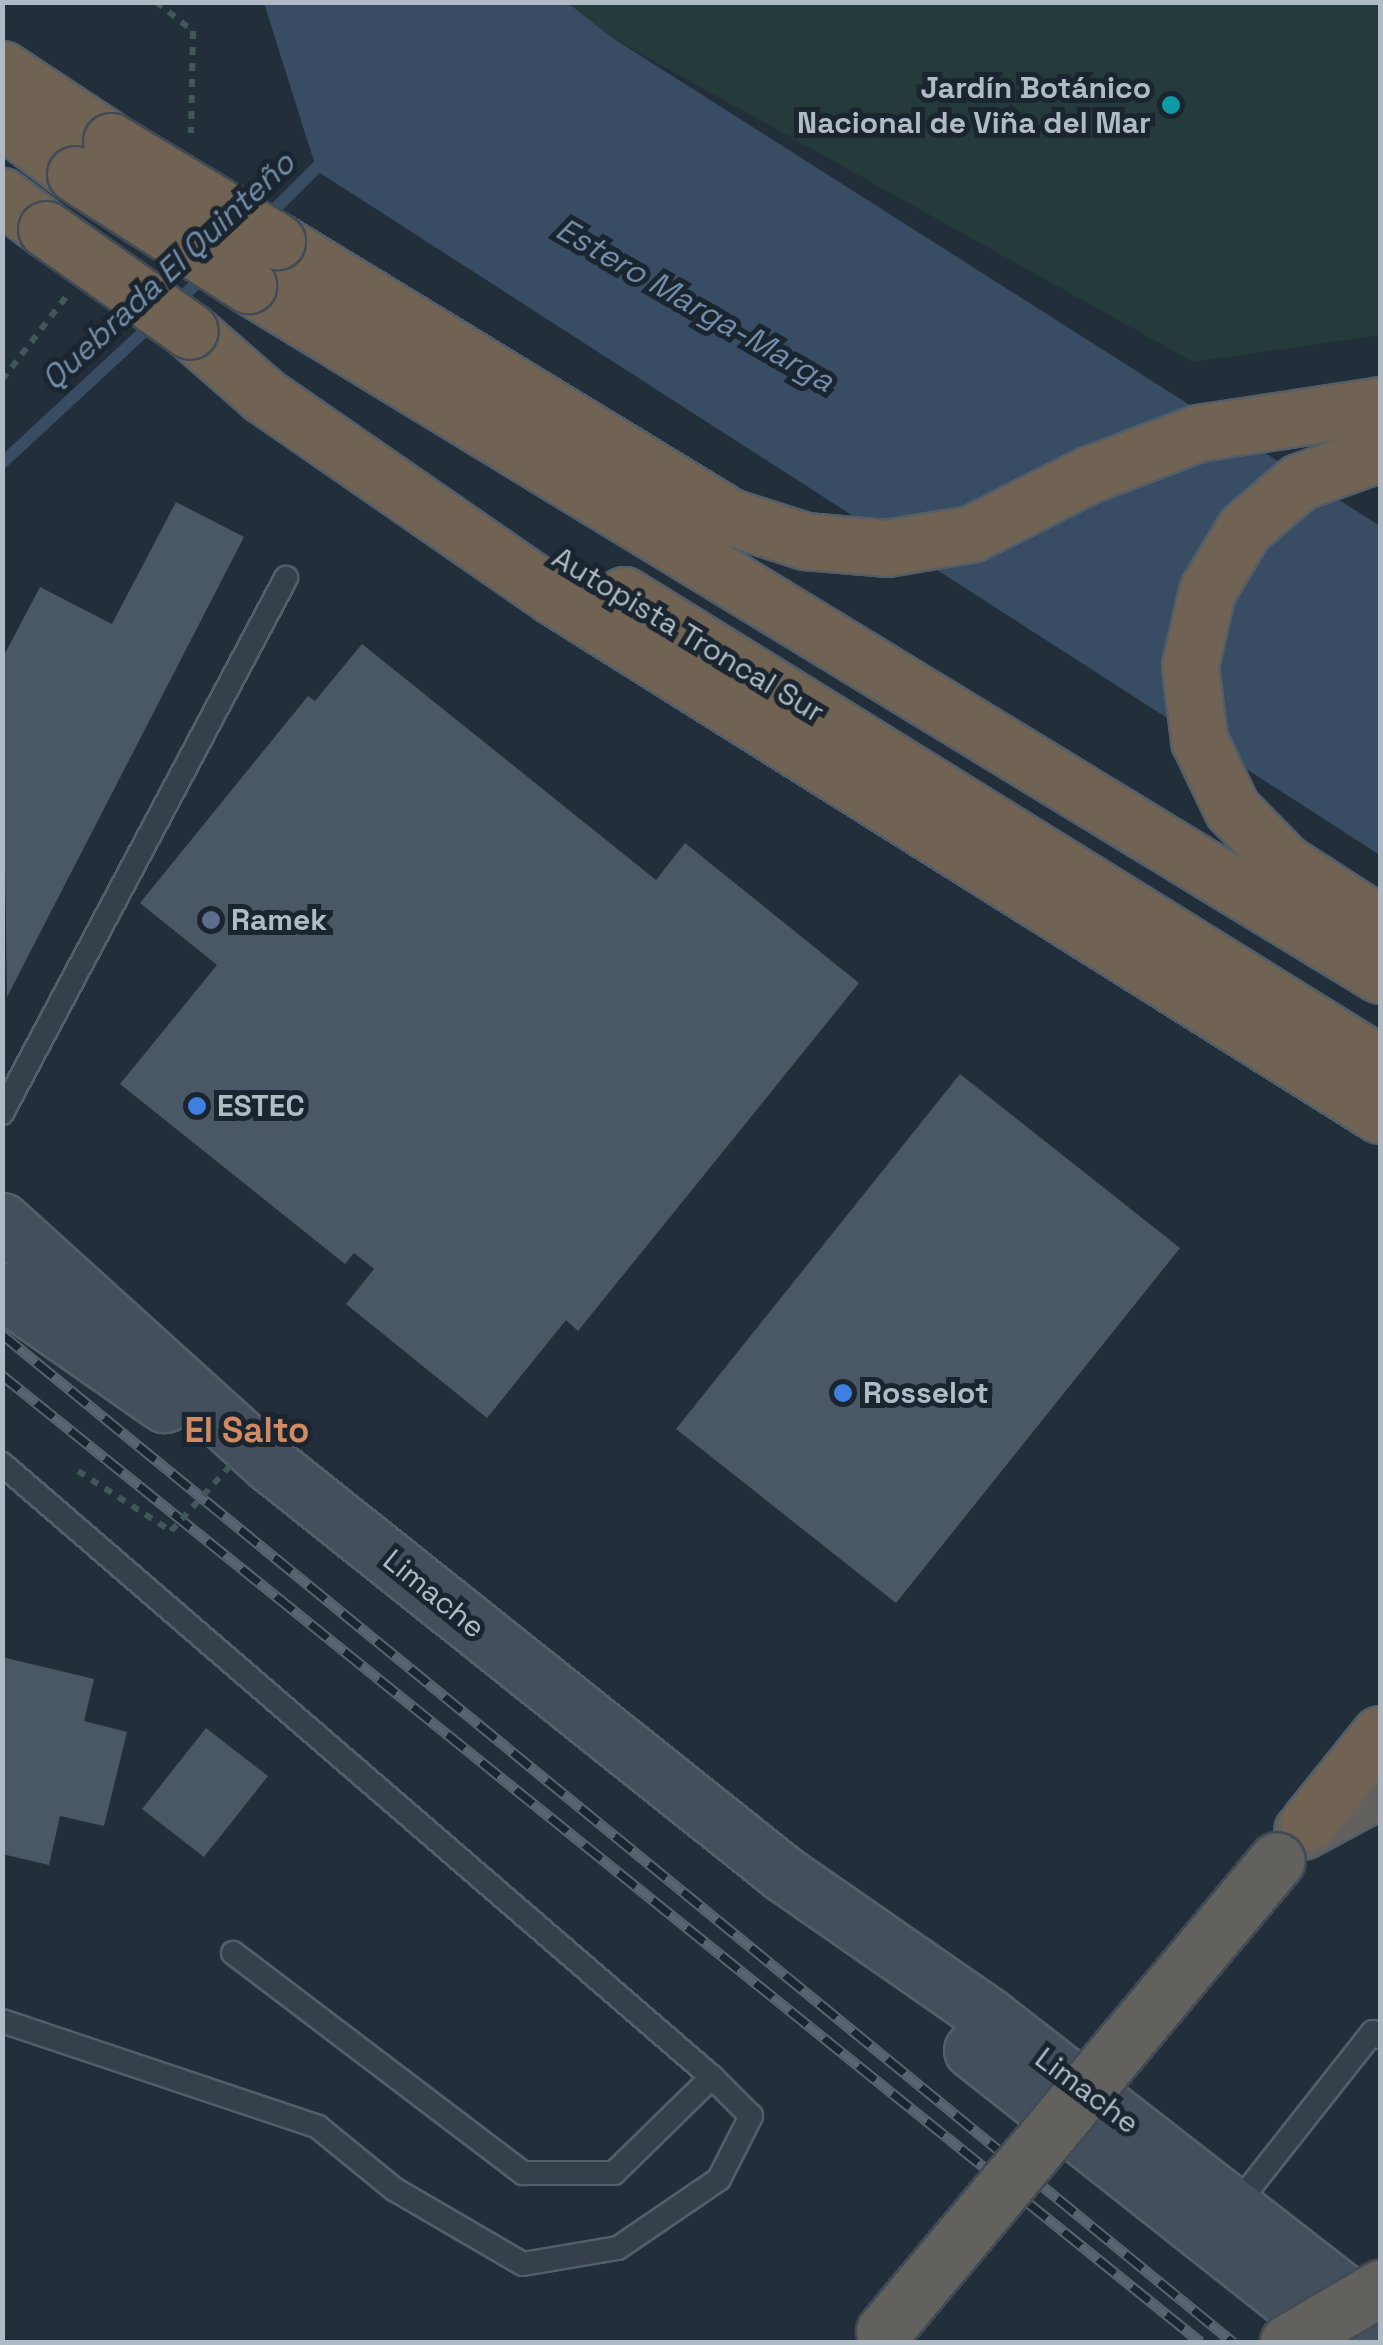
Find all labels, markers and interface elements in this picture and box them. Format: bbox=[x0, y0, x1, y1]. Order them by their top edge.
place label: Jardín Botánico Nacional de Viña del Mar bbox=[797, 70, 1151, 140]
marker: Jardín Botánico Nacional de Viña del Mar bbox=[1160, 94, 1182, 116]
water label: Quebrada El Quinteño bbox=[34, 144, 302, 398]
water label: Estero Marga-Marga bbox=[549, 210, 841, 400]
street label: Autopista Troncal Sur bbox=[545, 539, 831, 731]
place label: Ramek bbox=[231, 902, 327, 938]
marker: Ramek bbox=[200, 909, 222, 931]
place label: ESTEC bbox=[217, 1088, 305, 1124]
marker: ESTEC bbox=[186, 1095, 208, 1117]
place label: Rosselot bbox=[863, 1375, 989, 1411]
marker: Rosselot bbox=[832, 1382, 854, 1404]
district label: El Salto bbox=[184, 1409, 310, 1451]
street label: Limache bbox=[376, 1542, 492, 1646]
street label: Limache bbox=[1028, 2040, 1146, 2142]

